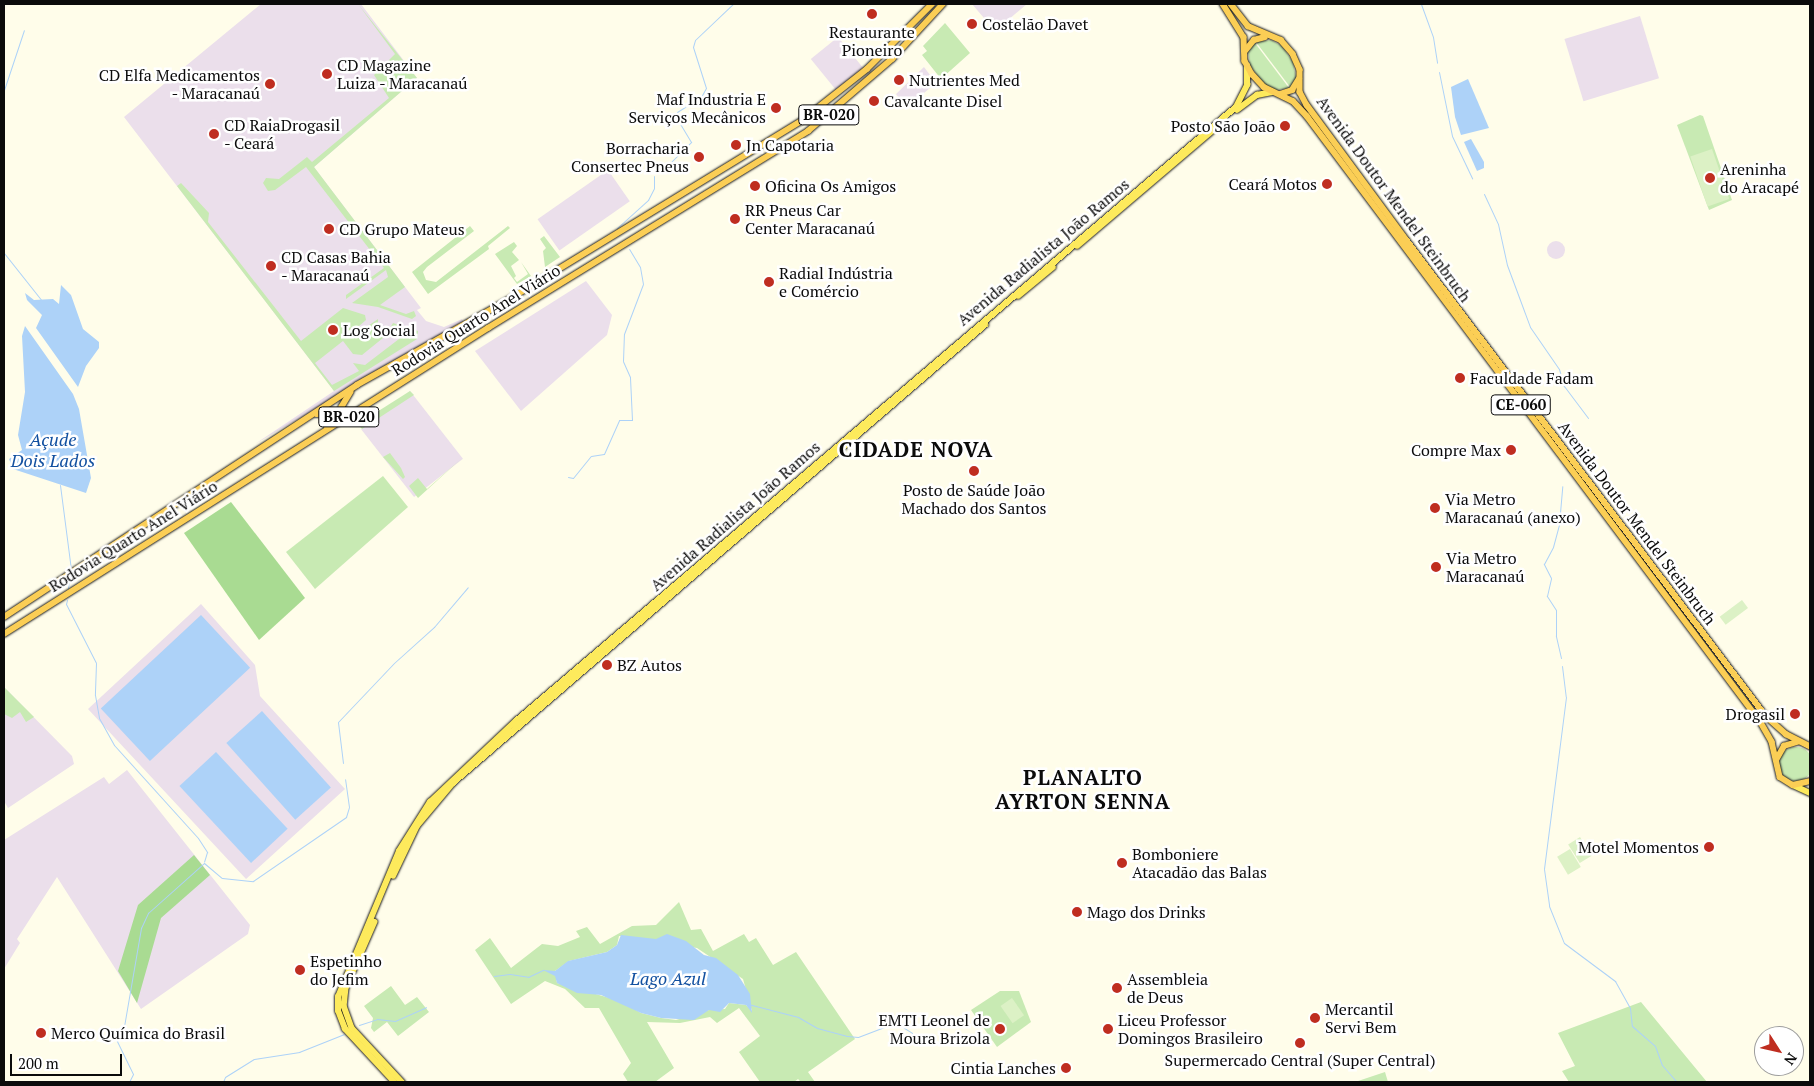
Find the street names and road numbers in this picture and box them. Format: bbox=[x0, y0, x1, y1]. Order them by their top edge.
street label: Avenida Doutor Mendel Steinbruch bbox=[1313, 92, 1475, 306]
road number: BR-020 bbox=[798, 102, 860, 128]
street label: Avenida Radialista João Ramos bbox=[953, 174, 1133, 330]
street label: Rodovia Quarto Anel Viário bbox=[388, 260, 564, 380]
road number: CE-060 bbox=[1490, 392, 1552, 418]
road number: BR-020 bbox=[318, 404, 380, 430]
street label: Avenida Doutor Mendel Steinbruch bbox=[1554, 417, 1720, 629]
street label: Avenida Radialista João Ramos bbox=[646, 437, 824, 595]
street label: Rodovia Quarto Anel Viário bbox=[45, 476, 221, 596]

